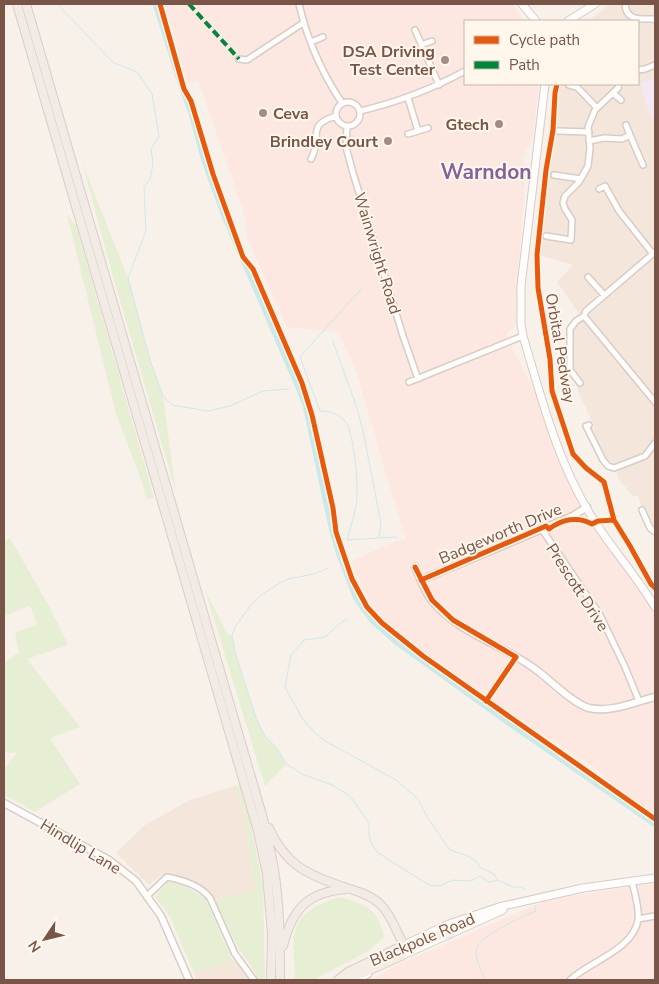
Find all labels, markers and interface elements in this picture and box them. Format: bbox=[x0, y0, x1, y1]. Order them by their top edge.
legend bbox=[464, 20, 639, 85]
text: Cycle path bbox=[509, 30, 580, 50]
place label: DSA Driving Test Center bbox=[342, 41, 436, 81]
marker: DSA Driving Test Center bbox=[439, 54, 451, 66]
text: Path bbox=[509, 55, 540, 75]
place label: Ceva bbox=[273, 103, 309, 125]
marker: Ceva bbox=[257, 107, 269, 119]
place label: Gtech bbox=[446, 114, 489, 136]
marker: Gtech bbox=[493, 118, 505, 130]
place label: Brindley Court bbox=[270, 131, 379, 153]
marker: Brindley Court bbox=[382, 135, 394, 147]
district label: Warndon bbox=[440, 158, 532, 186]
street label: Wainwright Road bbox=[348, 190, 406, 317]
street label: Orbital Pedway bbox=[540, 291, 581, 406]
street label: Badgeworth Drive bbox=[436, 498, 565, 570]
street label: Prescott Drive bbox=[540, 539, 614, 636]
street label: Hindlip Lane bbox=[36, 814, 125, 880]
street label: Blackpole Road bbox=[366, 908, 478, 972]
north arrow bbox=[20, 914, 70, 964]
text: N bbox=[24, 936, 46, 956]

